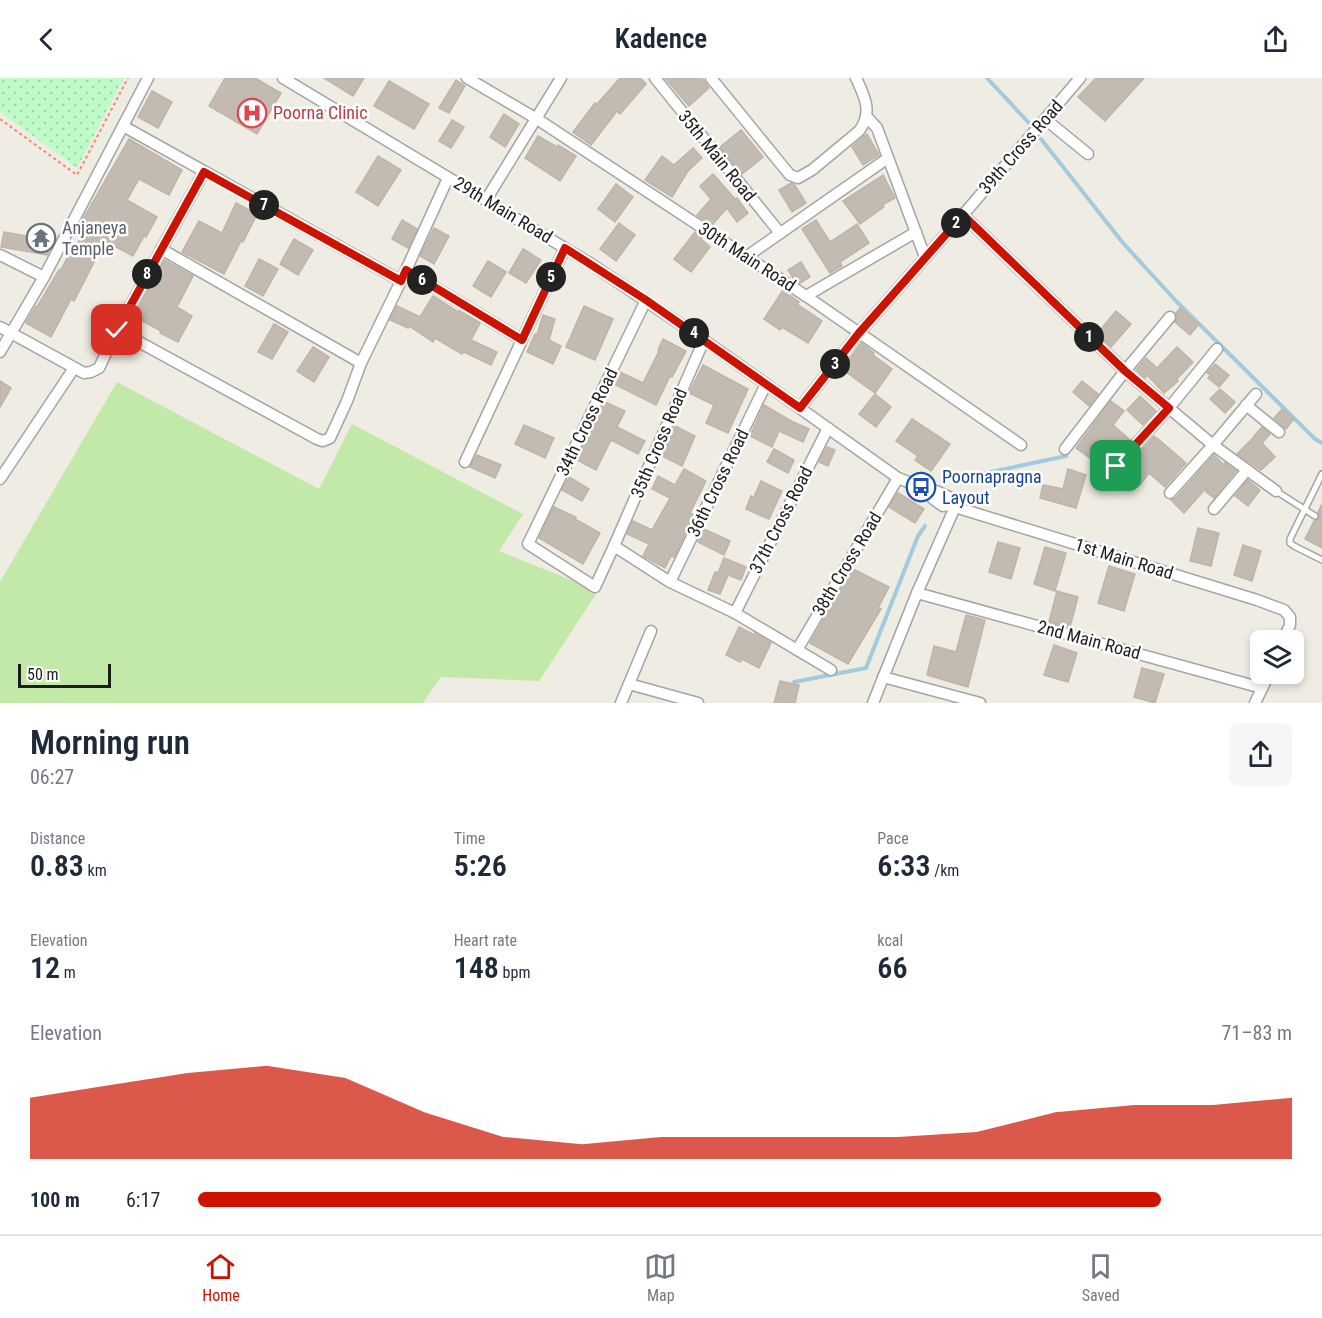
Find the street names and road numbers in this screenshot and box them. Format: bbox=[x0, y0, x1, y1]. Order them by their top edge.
street label: 39th Cross Road bbox=[974, 96, 1067, 198]
street label: 35th Main Road bbox=[674, 106, 761, 206]
street label: 29th Main Road bbox=[450, 172, 556, 247]
street label: 30th Main Road bbox=[695, 217, 800, 296]
street label: 34th Cross Road bbox=[551, 365, 622, 479]
street label: 35th Cross Road bbox=[626, 385, 691, 501]
street label: 36th Cross Road bbox=[682, 426, 753, 540]
street label: 37th Cross Road bbox=[745, 463, 817, 577]
street label: 38th Cross Road bbox=[807, 508, 886, 619]
street label: 1st Main Road bbox=[1072, 534, 1176, 583]
street label: 2nd Main Road bbox=[1035, 616, 1143, 663]

